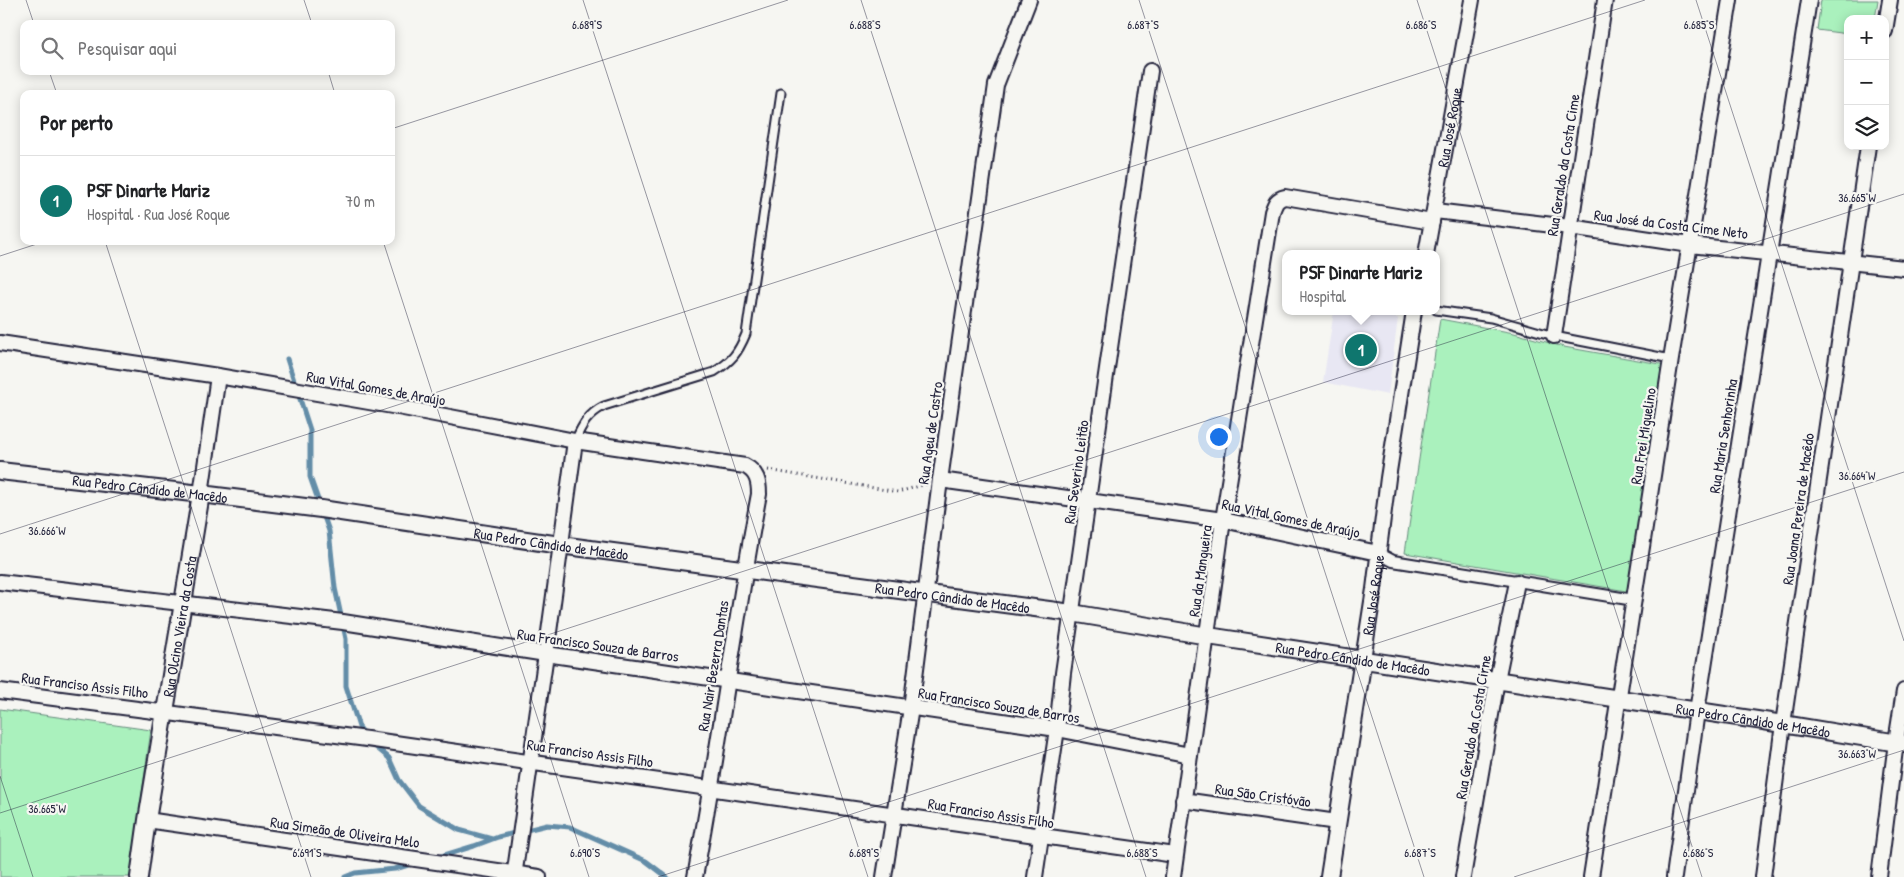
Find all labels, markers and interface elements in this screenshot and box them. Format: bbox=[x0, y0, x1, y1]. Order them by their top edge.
map controls bbox=[1844, 15, 1889, 150]
button: + bbox=[1844, 15, 1889, 60]
text: 6.689°S bbox=[572, 16, 603, 33]
text: 6.688°S bbox=[850, 16, 881, 33]
text: 6.687°S bbox=[1127, 16, 1159, 33]
text: 6.686°S bbox=[1406, 16, 1437, 33]
text: 6.685°S bbox=[1684, 16, 1715, 33]
search box bbox=[20, 20, 395, 75]
icon: search bbox=[38, 34, 66, 62]
text: Pesquisar aqui bbox=[78, 35, 177, 61]
button: − bbox=[1844, 60, 1889, 105]
street label: Rua José Roque bbox=[1431, 85, 1467, 169]
street label: Rua Geraldo da Costa Cime bbox=[1541, 92, 1585, 238]
button: layers bbox=[1844, 105, 1889, 150]
text: Por perto bbox=[40, 108, 113, 137]
text: PSF Dinarte Mariz bbox=[87, 177, 210, 203]
text: 36.665°W bbox=[1838, 189, 1876, 206]
text: 1 bbox=[53, 190, 59, 212]
text: 70 m bbox=[345, 190, 375, 212]
text: Hospital · Rua José Roque bbox=[87, 203, 230, 225]
street label: Rua José da Costa Cime Neto bbox=[1593, 204, 1749, 244]
popup bbox=[1282, 250, 1440, 315]
text: PSF Dinarte Mariz bbox=[1300, 259, 1422, 285]
text: Hospital bbox=[1300, 285, 1346, 307]
pin: 1 bbox=[1345, 331, 1377, 369]
street label: Rua Vital Gomes de Araújo bbox=[305, 365, 447, 411]
street label: Rua Maria Senhorinha bbox=[1704, 377, 1742, 495]
street label: Rua Ageu de Castro bbox=[912, 380, 948, 486]
street label: Rua Frei Miguelino bbox=[1625, 386, 1661, 486]
street label: Rua Severino Leitão bbox=[1058, 419, 1094, 525]
your location bbox=[1206, 424, 1232, 450]
street label: Rua Joana Pereira de Macêdo bbox=[1777, 432, 1819, 586]
text: 36.664°W bbox=[1839, 467, 1876, 484]
street label: Rua Pedro Cândido de Macêdo bbox=[71, 469, 229, 508]
street label: Rua Vital Gomes de Araújo bbox=[1220, 493, 1362, 543]
text: 36.666°W bbox=[28, 522, 66, 539]
street label: Rua Pedro Cândido de Macêdo bbox=[473, 522, 630, 564]
street label: Rua da Mangueira bbox=[1183, 524, 1217, 618]
street label: Rua José Roque bbox=[1356, 553, 1389, 636]
street label: Rua Olcino Vieira da Costa bbox=[157, 554, 201, 698]
street label: Rua Pedro Cândido de Macêdo bbox=[874, 576, 1031, 618]
street label: Rua Nair Bezerra Dantas bbox=[692, 599, 734, 733]
street label: Rua Francisco Souza de Barros bbox=[516, 623, 681, 667]
street label: Rua Pedro Cândido de Macêdo bbox=[1274, 636, 1432, 680]
street label: Rua Geraldo da Costa Cirne bbox=[1450, 653, 1496, 801]
street label: Rua Franciso Assis Filho bbox=[20, 667, 150, 703]
street label: Rua Francisco Souza de Barros bbox=[917, 682, 1081, 728]
street label: Rua Pedro Cândido de Macêdo bbox=[1675, 697, 1832, 742]
street label: Rua Franciso Assis Filho bbox=[525, 734, 655, 772]
text: 36.663°W bbox=[1838, 745, 1877, 762]
street label: Rua São Cristóvão bbox=[1214, 778, 1312, 812]
street label: Rua Franciso Assis Filho bbox=[926, 793, 1056, 833]
text: 36.665°W bbox=[28, 800, 66, 817]
street label: Rua Simeão de Oliveira Melo bbox=[269, 811, 421, 853]
text: 6.691°S bbox=[292, 844, 322, 861]
text: 6.690°S bbox=[570, 844, 601, 861]
text: 6.689°S bbox=[849, 844, 880, 861]
text: 6.688°S bbox=[1127, 844, 1158, 861]
text: 6.687°S bbox=[1404, 844, 1436, 861]
text: 6.686°S bbox=[1683, 844, 1714, 861]

